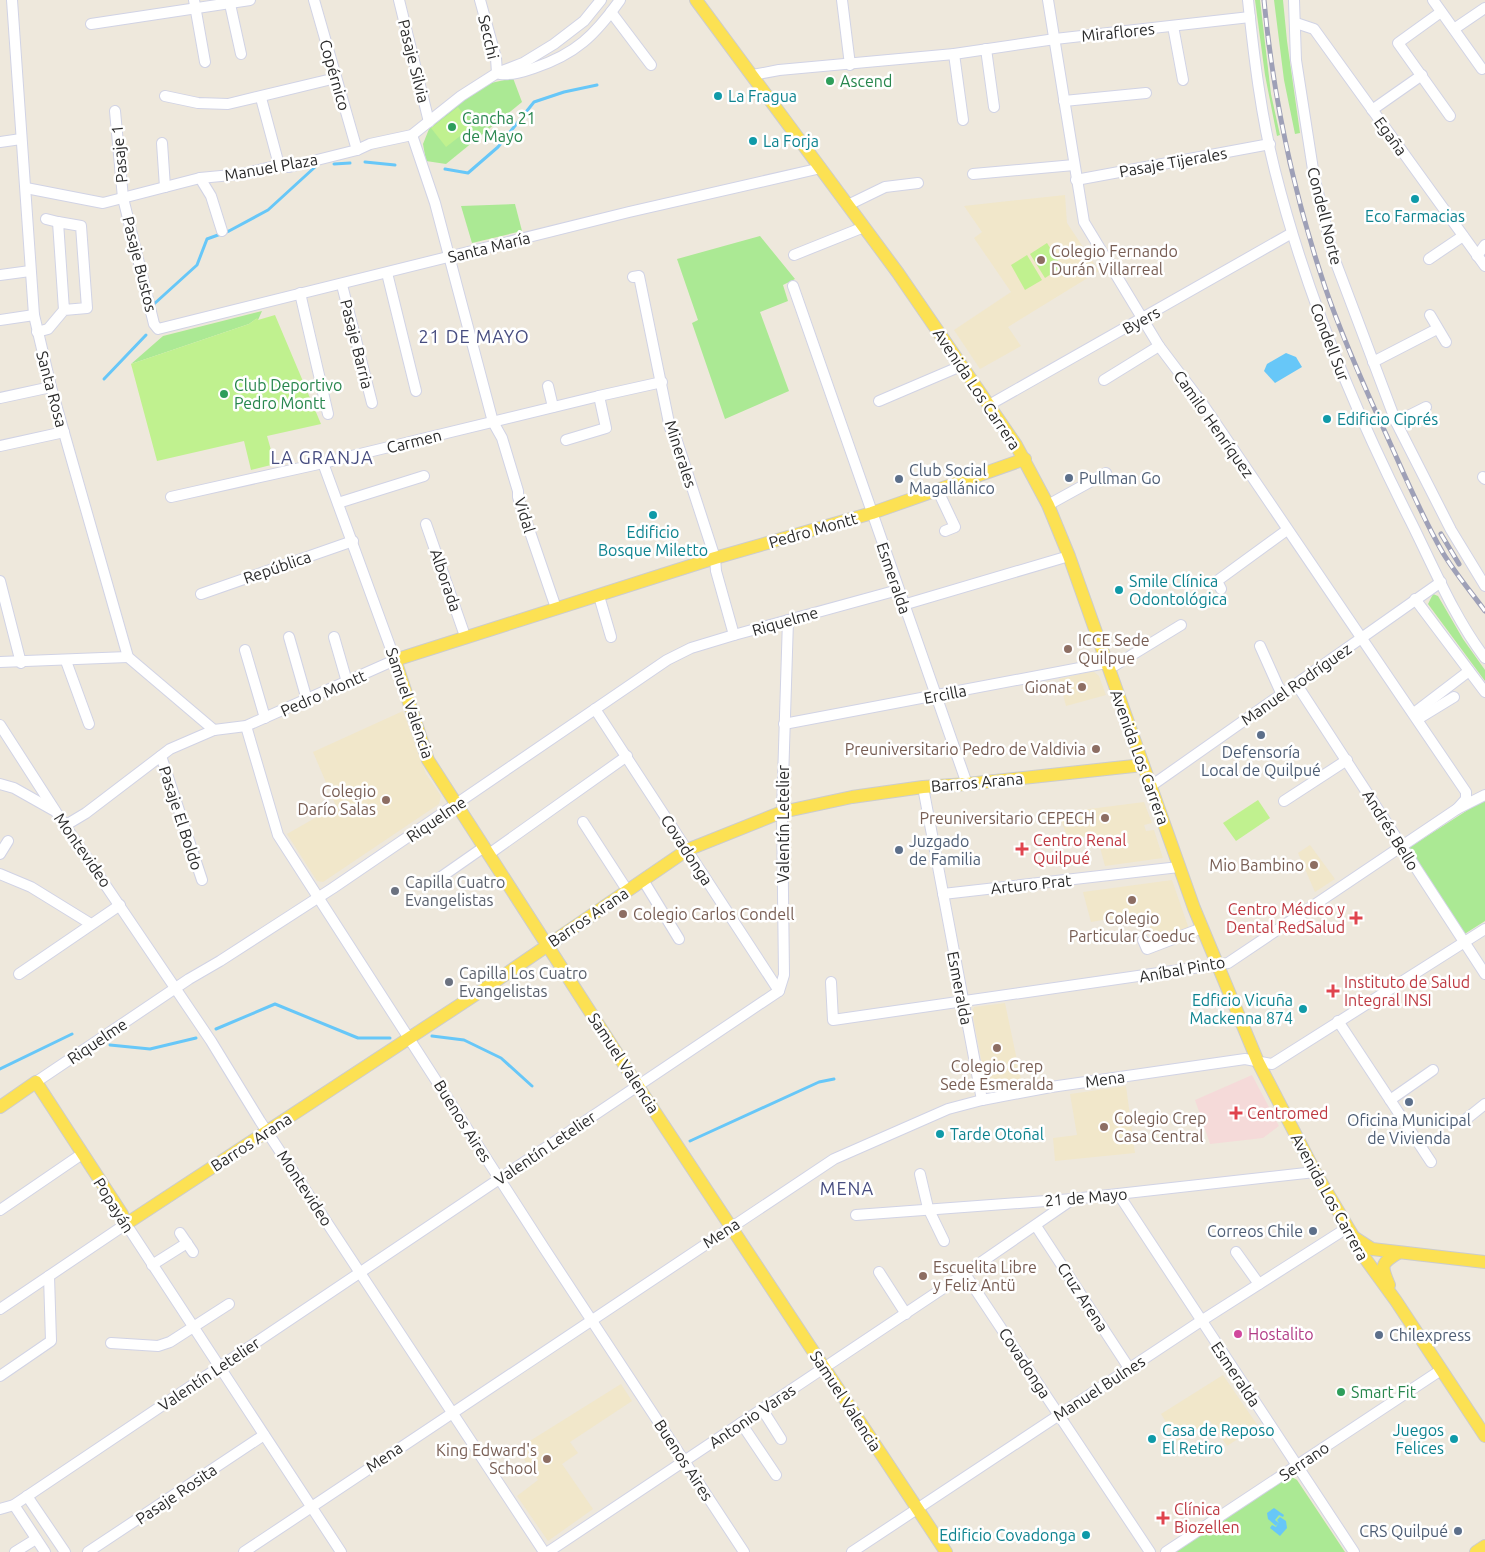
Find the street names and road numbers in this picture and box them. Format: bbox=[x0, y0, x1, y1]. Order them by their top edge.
street label: Secchi bbox=[475, 13, 503, 61]
street label: Pasaje Silvia bbox=[395, 17, 433, 105]
street label: Miraflores bbox=[1080, 19, 1156, 45]
street label: Copérnico bbox=[316, 37, 354, 113]
street label: Egaña bbox=[1371, 113, 1411, 159]
street label: Pasaje 1 bbox=[107, 124, 131, 184]
street label: Pasaje Tijerales bbox=[1118, 144, 1228, 180]
street label: Manuel Plaza bbox=[223, 150, 319, 184]
street label: Condell Norte bbox=[1304, 165, 1346, 267]
street label: Pasaje Bustos bbox=[119, 214, 161, 314]
street label: Santa María bbox=[446, 228, 532, 266]
street label: Pasaje Barria bbox=[337, 297, 377, 391]
street label: Condell Sur bbox=[1307, 300, 1353, 384]
street label: Byers bbox=[1119, 302, 1163, 337]
street label: Avenida Los Carrera bbox=[930, 325, 1024, 453]
street label: Santa Rosa bbox=[33, 349, 71, 429]
street label: Camilo Henríquez bbox=[1170, 367, 1258, 481]
street label: Minerales bbox=[662, 418, 700, 490]
street label: Carmen bbox=[385, 426, 443, 456]
street label: Vidal bbox=[511, 495, 539, 535]
street label: Pedro Montt bbox=[767, 509, 860, 551]
street label: Esmeralda bbox=[873, 540, 915, 616]
street label: Alborada bbox=[427, 546, 465, 614]
street label: República bbox=[241, 547, 313, 587]
street label: Riquelme bbox=[750, 603, 820, 639]
street label: Manuel Rodríguez bbox=[1237, 639, 1355, 729]
street label: Samuel Valencia bbox=[383, 645, 437, 761]
street label: Pedro Montt bbox=[278, 666, 369, 720]
street label: Ercilla bbox=[922, 681, 968, 707]
street label: Avenida Los Carrera bbox=[1107, 687, 1173, 827]
street label: Pasaje El Boldo bbox=[156, 764, 206, 872]
street label: Valentín Letelier bbox=[774, 765, 792, 883]
street label: Barros Arana bbox=[930, 769, 1024, 795]
street label: Andrés Bello bbox=[1359, 787, 1423, 873]
street label: Riquelme bbox=[403, 793, 469, 845]
street label: Montevideo bbox=[51, 809, 115, 891]
street label: Covadonga bbox=[658, 811, 716, 889]
street label: Arturo Prat bbox=[990, 871, 1073, 897]
street label: Barros Arana bbox=[545, 884, 631, 950]
street label: Esmeralda bbox=[944, 950, 976, 1026]
street label: Aníbal Pinto bbox=[1138, 953, 1226, 985]
street label: Samuel Valencia bbox=[585, 1009, 663, 1117]
street label: Riquelme bbox=[64, 1015, 130, 1067]
street label: Mena bbox=[1084, 1067, 1126, 1091]
street label: Buenos Aires bbox=[431, 1077, 495, 1165]
street label: Valentín Letelier bbox=[491, 1107, 599, 1189]
street label: Barros Arana bbox=[207, 1109, 295, 1175]
street label: Avenida Los Carrera bbox=[1288, 1130, 1372, 1264]
street label: Montevideo bbox=[274, 1147, 336, 1229]
street label: Popayán bbox=[90, 1174, 138, 1236]
street label: 21 de Mayo bbox=[1044, 1184, 1128, 1210]
street label: Mena bbox=[699, 1215, 743, 1251]
street label: Cruz Arena bbox=[1054, 1259, 1112, 1335]
street label: Covadonga bbox=[996, 1324, 1054, 1402]
street label: Valentín Letelier bbox=[155, 1333, 263, 1415]
street label: Esmeralda bbox=[1208, 1338, 1264, 1410]
street label: Samuel Valencia bbox=[807, 1347, 885, 1455]
street label: Manuel Bulnes bbox=[1050, 1352, 1148, 1424]
street label: Antonio Varas bbox=[705, 1380, 799, 1452]
street label: Buenos Aires bbox=[651, 1416, 717, 1504]
street label: Mena bbox=[362, 1438, 406, 1476]
street label: Serrano bbox=[1276, 1438, 1332, 1484]
street label: Pasaje Rosita bbox=[132, 1460, 220, 1528]

